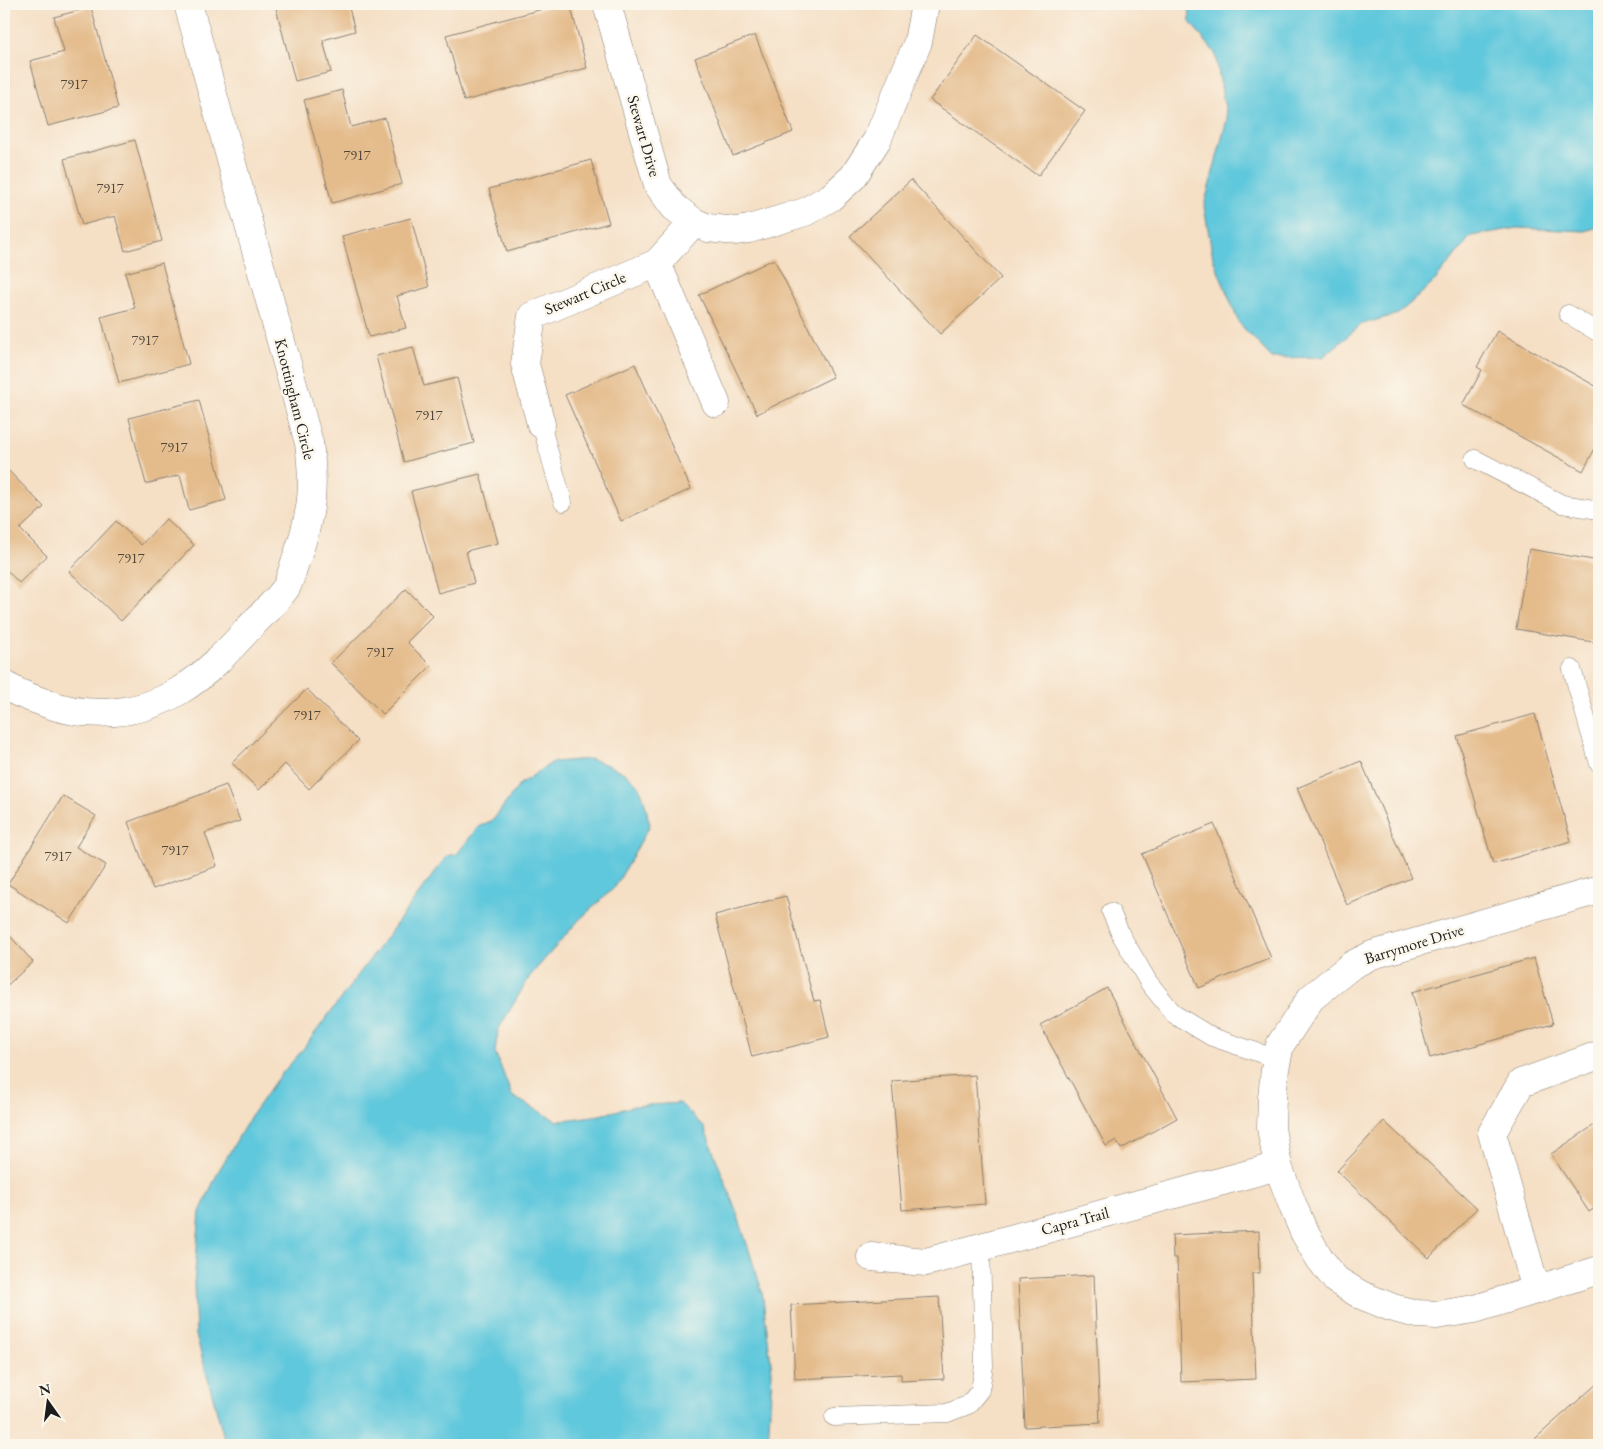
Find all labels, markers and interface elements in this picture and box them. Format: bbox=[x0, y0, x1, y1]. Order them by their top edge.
house number: 7917 bbox=[61, 75, 88, 93]
street label: Stewart Drive bbox=[622, 93, 666, 179]
house number: 7917 bbox=[344, 146, 371, 164]
house number: 7917 bbox=[97, 179, 124, 197]
street label: Stewart Circle bbox=[541, 266, 629, 320]
house number: 7917 bbox=[132, 331, 159, 349]
street label: Knottingham Circle bbox=[270, 336, 320, 462]
house number: 7917 bbox=[416, 406, 443, 424]
house number: 7917 bbox=[161, 438, 188, 456]
house number: 7917 bbox=[118, 549, 145, 567]
house number: 7917 bbox=[367, 643, 394, 661]
house number: 7917 bbox=[294, 706, 321, 724]
house number: 7917 bbox=[162, 841, 189, 859]
house number: 7917 bbox=[45, 847, 72, 865]
street label: Barrymore Drive bbox=[1362, 919, 1466, 969]
street label: Capra Trail bbox=[1039, 1202, 1111, 1240]
north arrow bbox=[22, 1376, 72, 1426]
text: N bbox=[37, 1379, 53, 1399]

